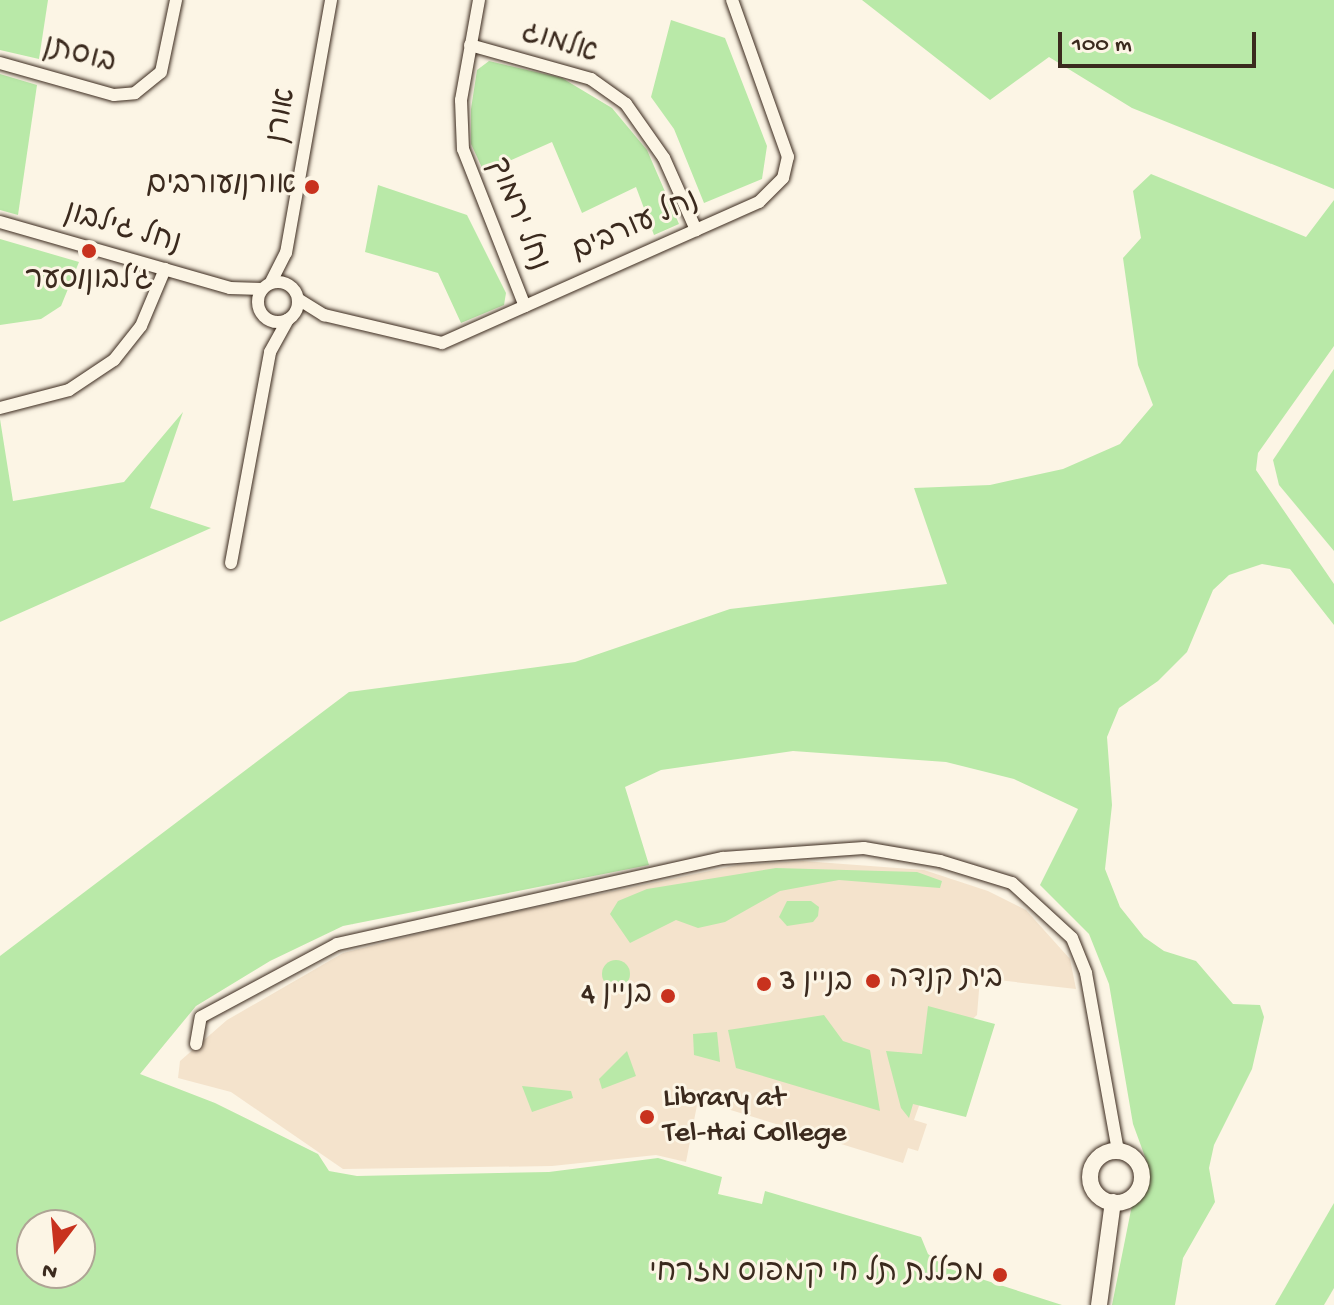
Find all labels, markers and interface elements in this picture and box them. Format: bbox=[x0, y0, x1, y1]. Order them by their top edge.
street label: אלמוג bbox=[516, 16, 602, 74]
scale bar bbox=[1062, 16, 1260, 66]
street label: בוסתן bbox=[39, 31, 119, 83]
text: 100 m bbox=[1072, 31, 1132, 60]
street label: אורן bbox=[261, 86, 307, 146]
street label: נחל ירמוך bbox=[477, 153, 555, 277]
place label: אורן/עורבים bbox=[146, 169, 296, 205]
marker: אורן/עורבים bbox=[303, 178, 321, 196]
street label: נחל עורבים bbox=[567, 184, 705, 272]
street label: נחל ג'לבון bbox=[59, 196, 185, 264]
marker: ג׳לבון/סער bbox=[80, 242, 98, 260]
place label: ג׳לבון/סער bbox=[25, 264, 153, 300]
place label: בית קנדה bbox=[889, 963, 1003, 999]
place label: בניין 3 bbox=[780, 966, 852, 1002]
marker: בית קנדה bbox=[864, 972, 882, 990]
marker: בניין 3 bbox=[755, 975, 773, 993]
place label: בניין 4 bbox=[581, 978, 652, 1014]
marker: בניין 4 bbox=[659, 987, 677, 1005]
place label: Library at Tel-Hai College bbox=[663, 1082, 847, 1152]
marker: Library at Tel-Hai College bbox=[638, 1108, 656, 1126]
north arrow bbox=[16, 1209, 96, 1289]
text: N bbox=[39, 1256, 60, 1285]
place label: מכללת תל חי קמפוס מזרחי bbox=[649, 1257, 984, 1293]
marker: מכללת תל חי קמפוס מזרחי bbox=[991, 1266, 1009, 1284]

